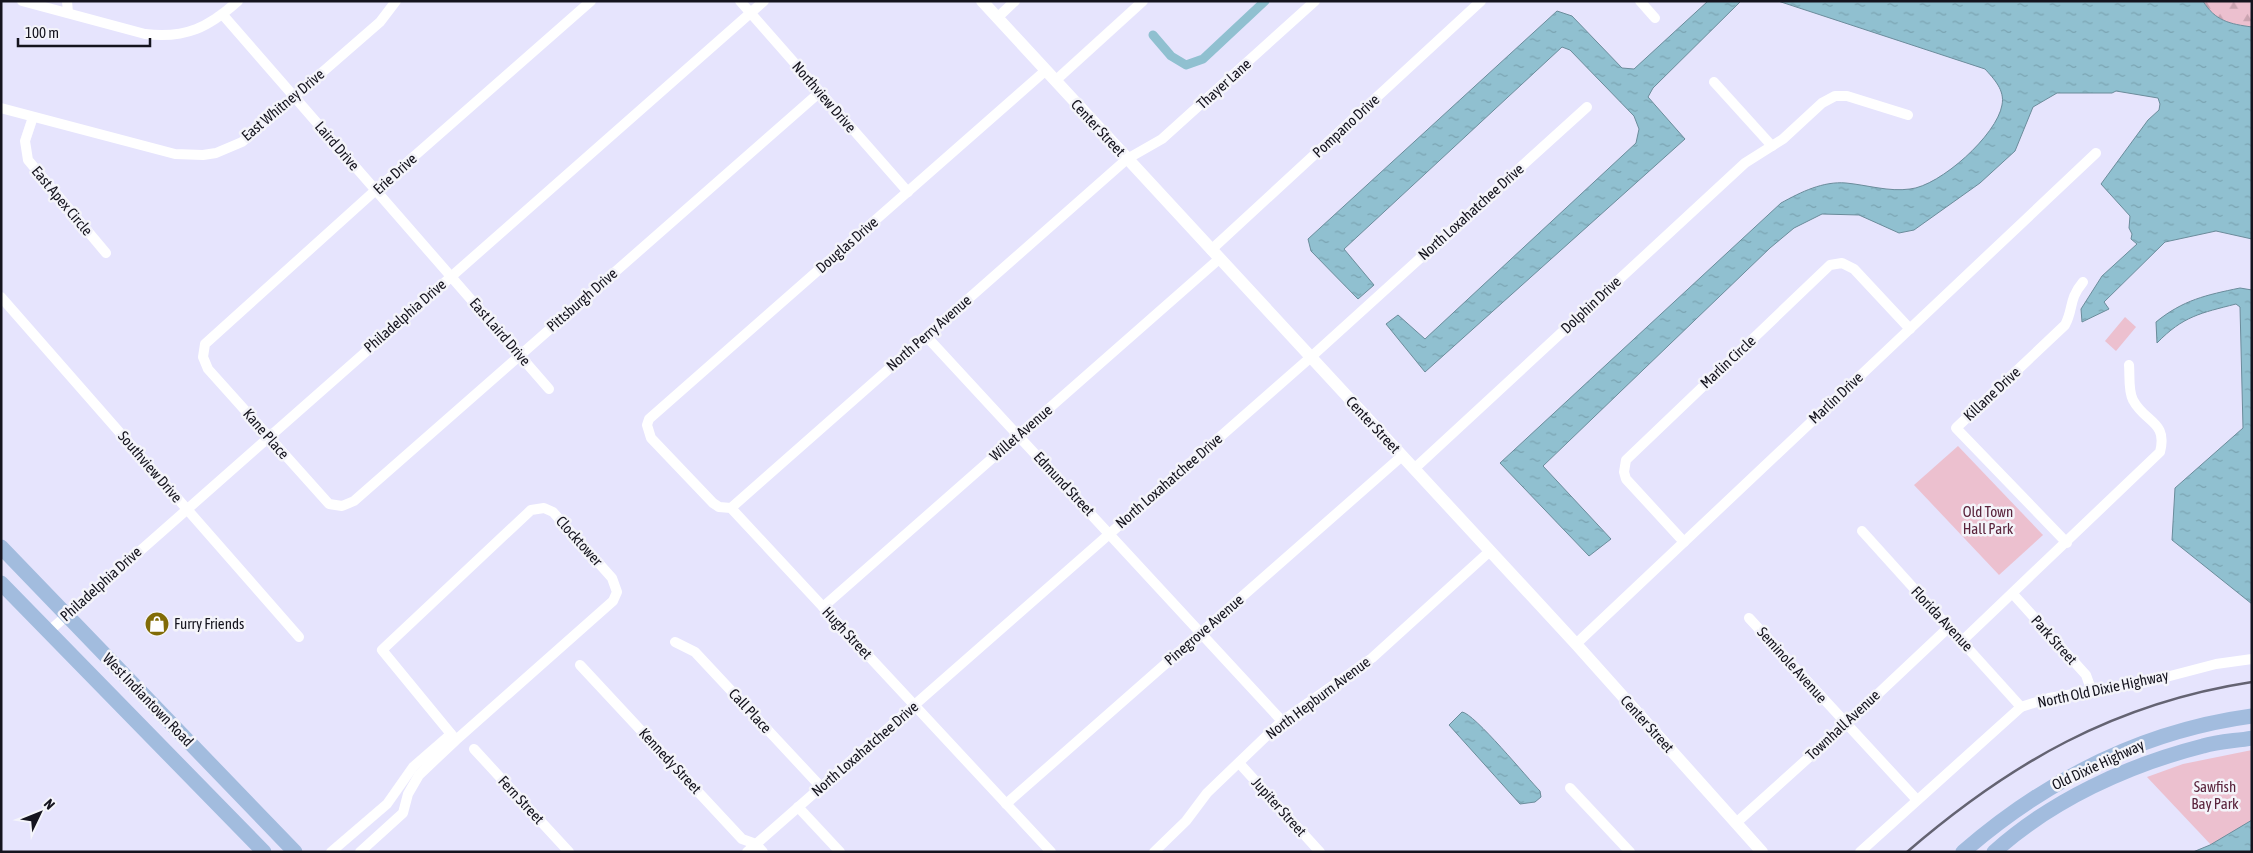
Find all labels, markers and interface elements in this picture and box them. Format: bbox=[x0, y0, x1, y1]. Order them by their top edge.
scale bar bbox=[18, 15, 150, 47]
text: 100 m bbox=[25, 24, 59, 41]
street label: Thayer Lane bbox=[1193, 55, 1254, 112]
street label: Northview Drive bbox=[789, 58, 860, 136]
street label: East Whitney Drive bbox=[238, 65, 327, 144]
street label: Pompano Drive bbox=[1309, 90, 1383, 161]
street label: Center Street bbox=[1068, 96, 1129, 159]
street label: Laird Drive bbox=[312, 118, 363, 174]
street label: Erie Drive bbox=[370, 150, 420, 197]
street label: North Loxahatchee Drive bbox=[1415, 160, 1527, 263]
street label: East Apex Circle bbox=[29, 163, 96, 239]
street label: Douglas Drive bbox=[812, 213, 881, 276]
street label: Pittsburgh Drive bbox=[543, 264, 620, 335]
street label: Dolphin Drive bbox=[1557, 272, 1624, 337]
street label: Philadelphia Drive bbox=[360, 275, 449, 356]
street label: North Perry Avenue bbox=[883, 291, 975, 374]
street label: East Laird Drive bbox=[466, 294, 534, 369]
street label: Marlin Circle bbox=[1697, 332, 1759, 391]
street label: Killane Drive bbox=[1960, 363, 2024, 424]
street label: Marlin Drive bbox=[1805, 368, 1866, 427]
street label: Center Street bbox=[1343, 393, 1404, 456]
street label: Willet Avenue bbox=[986, 401, 1055, 464]
street label: Kane Place bbox=[240, 405, 293, 462]
street label: Southview Drive bbox=[115, 428, 186, 506]
street label: North Loxahatchee Drive bbox=[1112, 430, 1226, 531]
street label: Edmund Street bbox=[1031, 448, 1098, 519]
park label: Old Town Hall Park bbox=[1963, 503, 2014, 537]
street label: Clocktower bbox=[553, 512, 606, 569]
street label: Philadelphia Drive bbox=[57, 543, 145, 624]
street label: Florida Avenue bbox=[1908, 583, 1977, 655]
street label: Pinegrove Avenue bbox=[1161, 591, 1247, 668]
street label: Hugh Street bbox=[819, 603, 876, 662]
shop icon: Furry Friends bbox=[144, 611, 170, 637]
street label: Park Street bbox=[2028, 612, 2081, 668]
place label: Furry Friends bbox=[174, 615, 244, 632]
street label: Seminole Avenue bbox=[1754, 623, 1831, 706]
street label: West Indiantown Road bbox=[100, 650, 197, 750]
street label: North Hepburn Avenue bbox=[1262, 653, 1373, 742]
street label: North Old Dixie Highway bbox=[2036, 666, 2170, 711]
street label: Call Place bbox=[726, 685, 775, 736]
street label: Townhall Avenue bbox=[1802, 686, 1883, 763]
street label: Center Street bbox=[1617, 692, 1678, 756]
street label: North Loxahatchee Drive bbox=[808, 698, 922, 799]
street label: Kennedy Street bbox=[636, 724, 705, 797]
street label: Old Dixie Highway bbox=[2049, 736, 2147, 793]
street label: Fern Street bbox=[495, 772, 548, 827]
street label: Jupiter Street bbox=[1249, 774, 1310, 839]
park label: Sawfish Bay Park bbox=[2191, 778, 2239, 812]
north arrow bbox=[15, 788, 65, 838]
text: N bbox=[41, 796, 58, 813]

